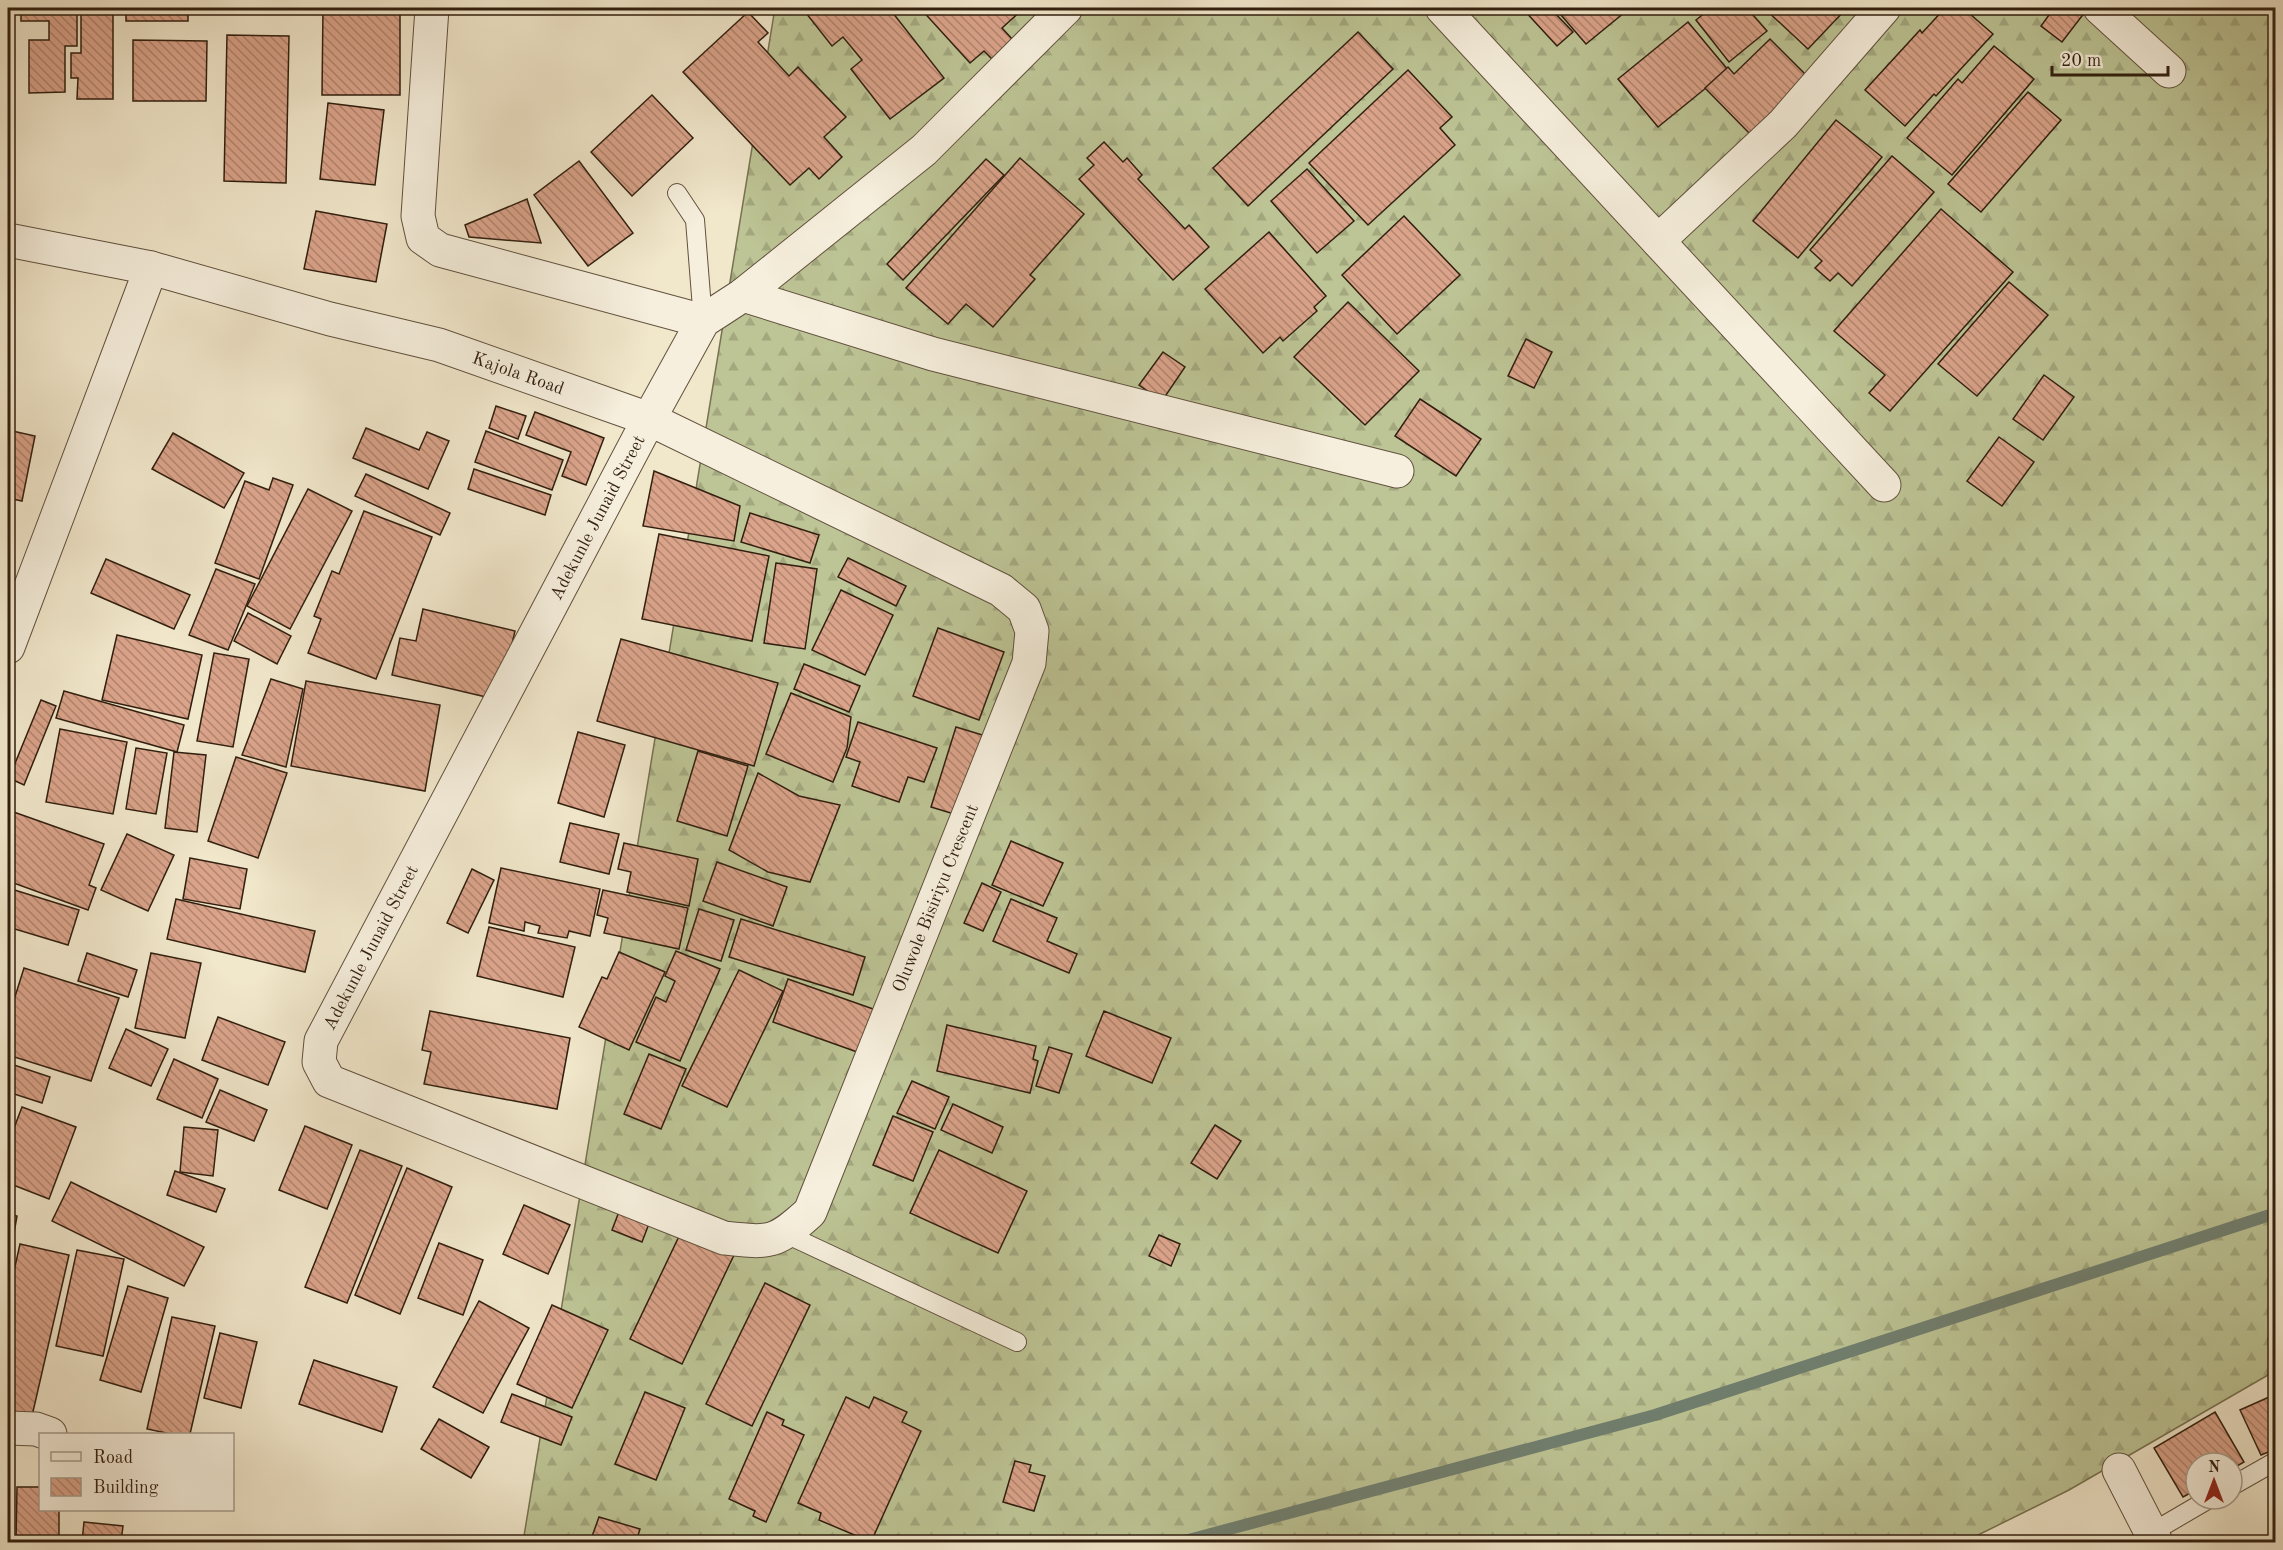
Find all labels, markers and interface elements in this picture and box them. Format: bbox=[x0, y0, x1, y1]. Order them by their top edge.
scale bar bbox=[2052, 39, 2168, 77]
text: 20 m bbox=[2061, 52, 2101, 70]
street label: Kajola Road bbox=[470, 349, 566, 398]
street label: Adekunle Junaid Street bbox=[547, 432, 649, 603]
street label: Oluwole Bisiriyu Crescent bbox=[890, 802, 982, 995]
street label: Adekunle Junaid Street bbox=[321, 862, 422, 1033]
legend bbox=[39, 1433, 234, 1511]
text: Road bbox=[93, 1449, 133, 1467]
north arrow bbox=[2184, 1451, 2244, 1511]
text: N bbox=[2208, 1460, 2221, 1476]
text: Building bbox=[93, 1479, 159, 1497]

